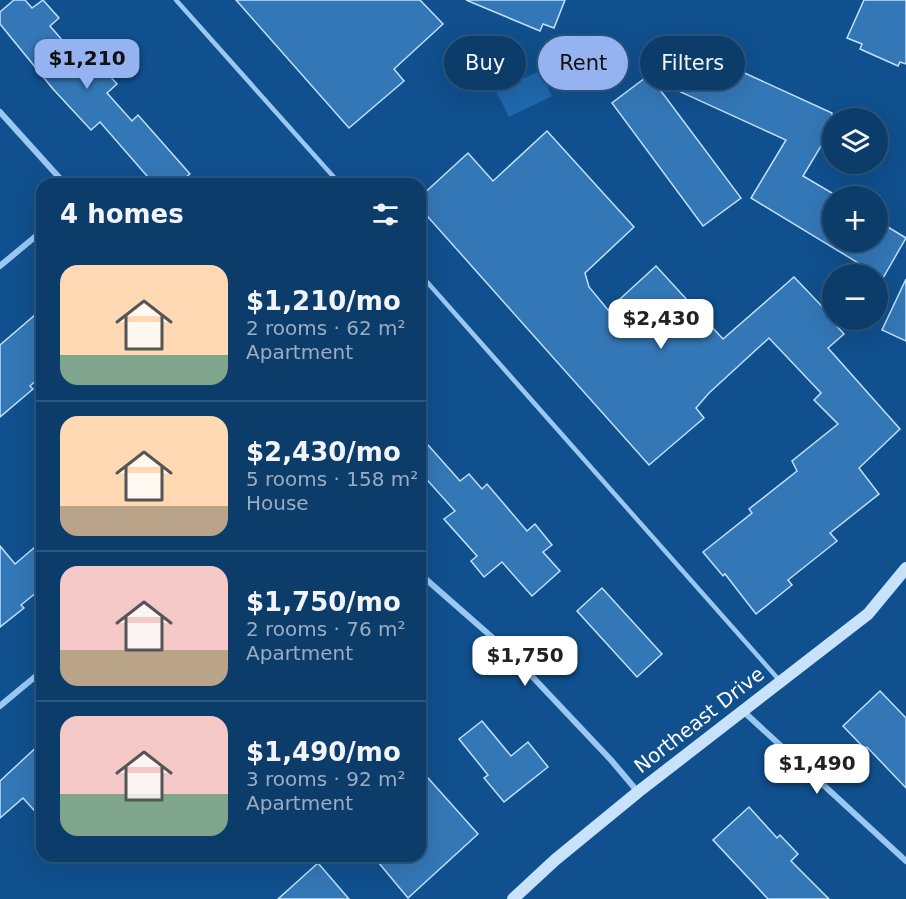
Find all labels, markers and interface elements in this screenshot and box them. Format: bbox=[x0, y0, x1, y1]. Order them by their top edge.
chip: Buy bbox=[444, 36, 526, 90]
chip: Rent bbox=[538, 36, 628, 90]
chip: Filters bbox=[640, 36, 745, 90]
pin: $1,210 bbox=[38, 39, 136, 90]
text: $1,210 bbox=[48, 46, 126, 70]
map controls bbox=[822, 108, 888, 330]
button: layers bbox=[822, 108, 888, 174]
button: + bbox=[822, 186, 888, 252]
icon: filters bbox=[369, 198, 402, 231]
text: 4 homes bbox=[60, 199, 184, 229]
button: − bbox=[822, 264, 888, 330]
text: $1,210/mo bbox=[246, 286, 401, 316]
icon: home bbox=[108, 289, 180, 361]
pin: $2,430 bbox=[612, 299, 710, 350]
text: $2,430 bbox=[622, 306, 700, 330]
text: 2 rooms · 62 m² bbox=[246, 316, 406, 340]
text: Apartment bbox=[246, 340, 353, 364]
text: $2,430/mo bbox=[246, 437, 401, 467]
icon: home bbox=[108, 440, 180, 512]
text: 5 rooms · 158 m² bbox=[246, 467, 418, 491]
text: House bbox=[246, 491, 309, 515]
text: $1,750/mo bbox=[246, 587, 401, 617]
icon: home bbox=[108, 590, 180, 662]
text: 2 rooms · 76 m² bbox=[246, 617, 406, 641]
pin: $1,750 bbox=[476, 636, 574, 687]
text: Apartment bbox=[246, 641, 353, 665]
text: $1,750 bbox=[486, 643, 564, 667]
street label: Northeast Drive bbox=[629, 662, 769, 778]
text: $1,490/mo bbox=[246, 737, 401, 767]
icon: home bbox=[108, 740, 180, 812]
pin: $1,490 bbox=[768, 744, 866, 795]
text: $1,490 bbox=[778, 751, 856, 775]
text: 3 rooms · 92 m² bbox=[246, 767, 406, 791]
text: Apartment bbox=[246, 791, 353, 815]

